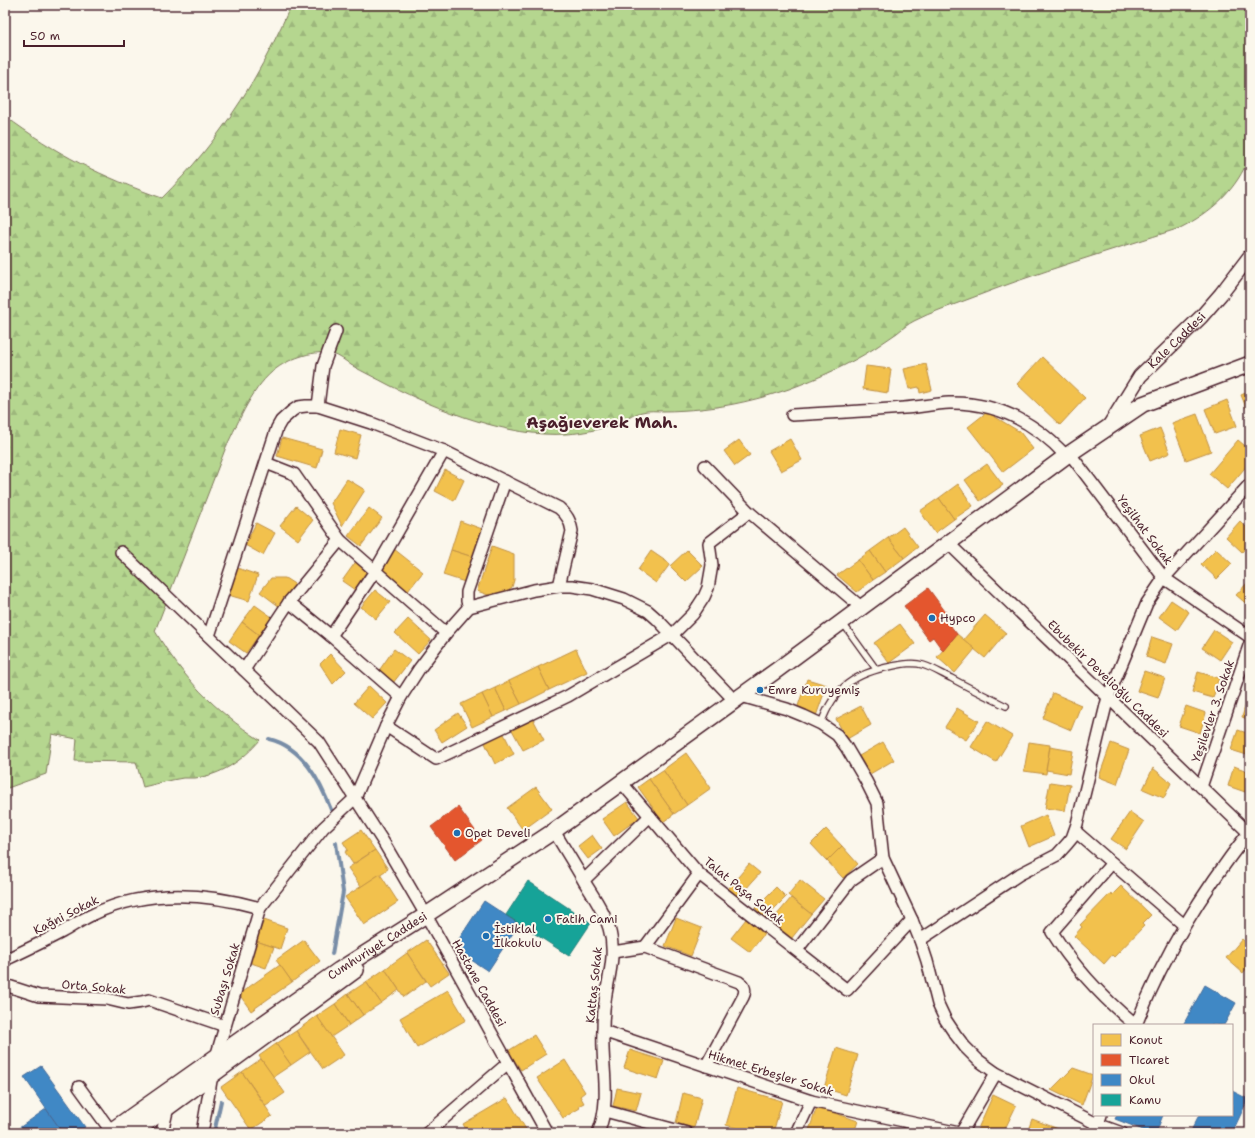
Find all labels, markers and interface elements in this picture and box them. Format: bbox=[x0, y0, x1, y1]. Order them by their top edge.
scale bar bbox=[24, 22, 124, 48]
text: 50 m bbox=[30, 28, 60, 44]
street label: Kale Caddesi bbox=[1144, 309, 1209, 372]
district label: Aşağıeverek Mah. bbox=[526, 412, 678, 433]
street label: Yeşilhat Sokak bbox=[1113, 492, 1177, 568]
place label: Hypco bbox=[940, 610, 975, 626]
marker: Hypco bbox=[927, 613, 937, 623]
street label: Ebubekir Develioğlu Caddesi bbox=[1044, 617, 1172, 741]
street label: Yeşilevler 3. Sokak bbox=[1188, 657, 1238, 764]
place label: Emre Kuruyemiş bbox=[768, 682, 860, 698]
marker: Emre Kuruyemiş bbox=[755, 685, 765, 695]
place label: Opet Develi bbox=[465, 825, 531, 841]
marker: Opet Develi bbox=[452, 828, 462, 838]
street label: Talat Paşa Sokak bbox=[700, 854, 788, 929]
street label: Kağni Sokak bbox=[31, 892, 102, 938]
street label: Cumhuriyet Caddesi bbox=[324, 908, 430, 984]
place label: Fatih Cami bbox=[556, 911, 618, 927]
marker: Fatih Cami bbox=[543, 914, 553, 924]
place label: İstiklal İlkokulu bbox=[494, 921, 542, 951]
marker: İstiklal İlkokulu bbox=[481, 931, 491, 941]
street label: Hastane Caddesi bbox=[448, 936, 510, 1030]
street label: Subaşı Sokak bbox=[206, 940, 244, 1017]
street label: Kattaş Sokak bbox=[582, 946, 606, 1024]
street label: Orta Sokak bbox=[61, 976, 127, 998]
legend bbox=[1093, 1024, 1233, 1116]
text: Konut bbox=[1129, 1032, 1163, 1048]
street label: Hikmet Erbeşler Sokak bbox=[706, 1046, 836, 1100]
text: Ticaret bbox=[1129, 1052, 1169, 1068]
text: Okul bbox=[1129, 1072, 1155, 1088]
text: Kamu bbox=[1129, 1092, 1161, 1108]

